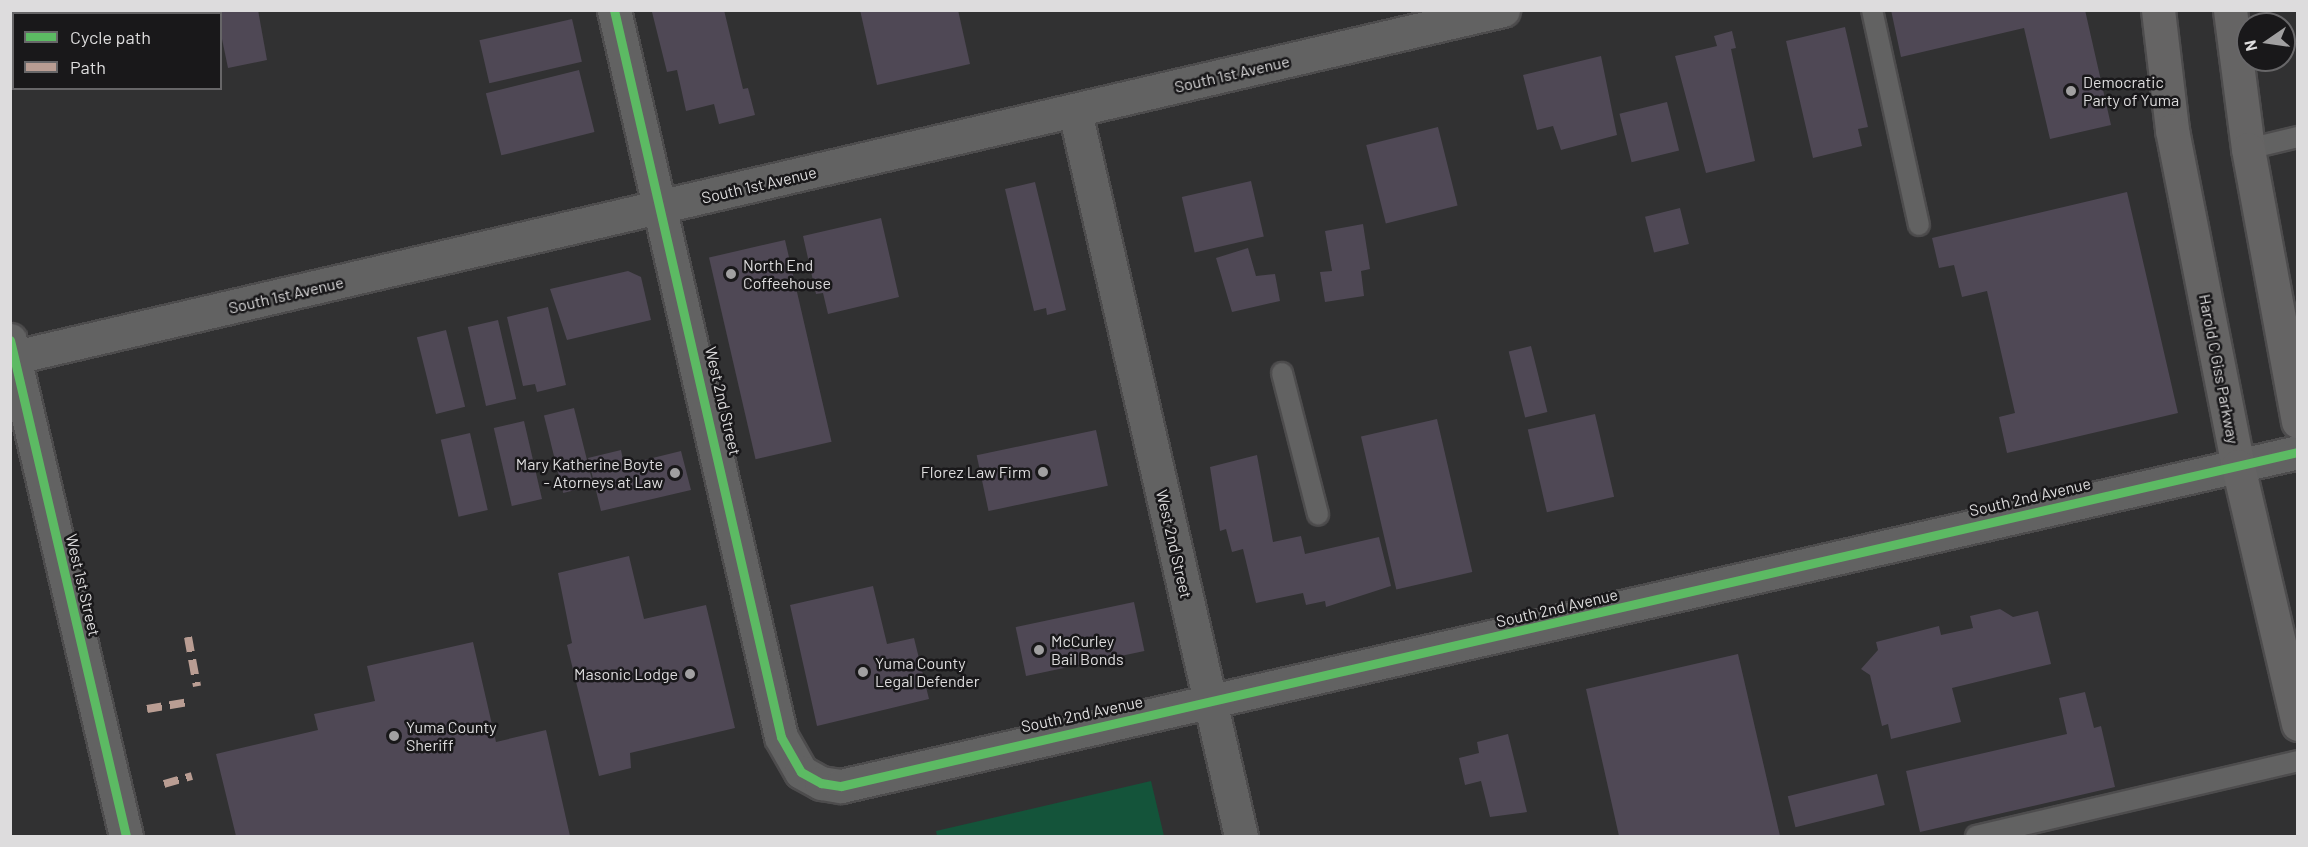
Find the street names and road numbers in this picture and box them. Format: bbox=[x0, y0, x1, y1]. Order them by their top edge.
street label: South 1st Avenue bbox=[1173, 51, 1291, 97]
street label: South 1st Avenue bbox=[700, 162, 818, 208]
street label: South 1st Avenue bbox=[227, 272, 345, 318]
street label: Harold C Giss Parkway bbox=[2195, 293, 2243, 445]
street label: West 2nd Street bbox=[701, 345, 745, 457]
street label: South 2nd Avenue bbox=[1967, 474, 2093, 520]
street label: West 2nd Street bbox=[1152, 488, 1196, 600]
street label: West 1st Street bbox=[62, 532, 104, 638]
street label: South 2nd Avenue bbox=[1494, 585, 1620, 631]
street label: South 2nd Avenue bbox=[1019, 692, 1145, 736]

